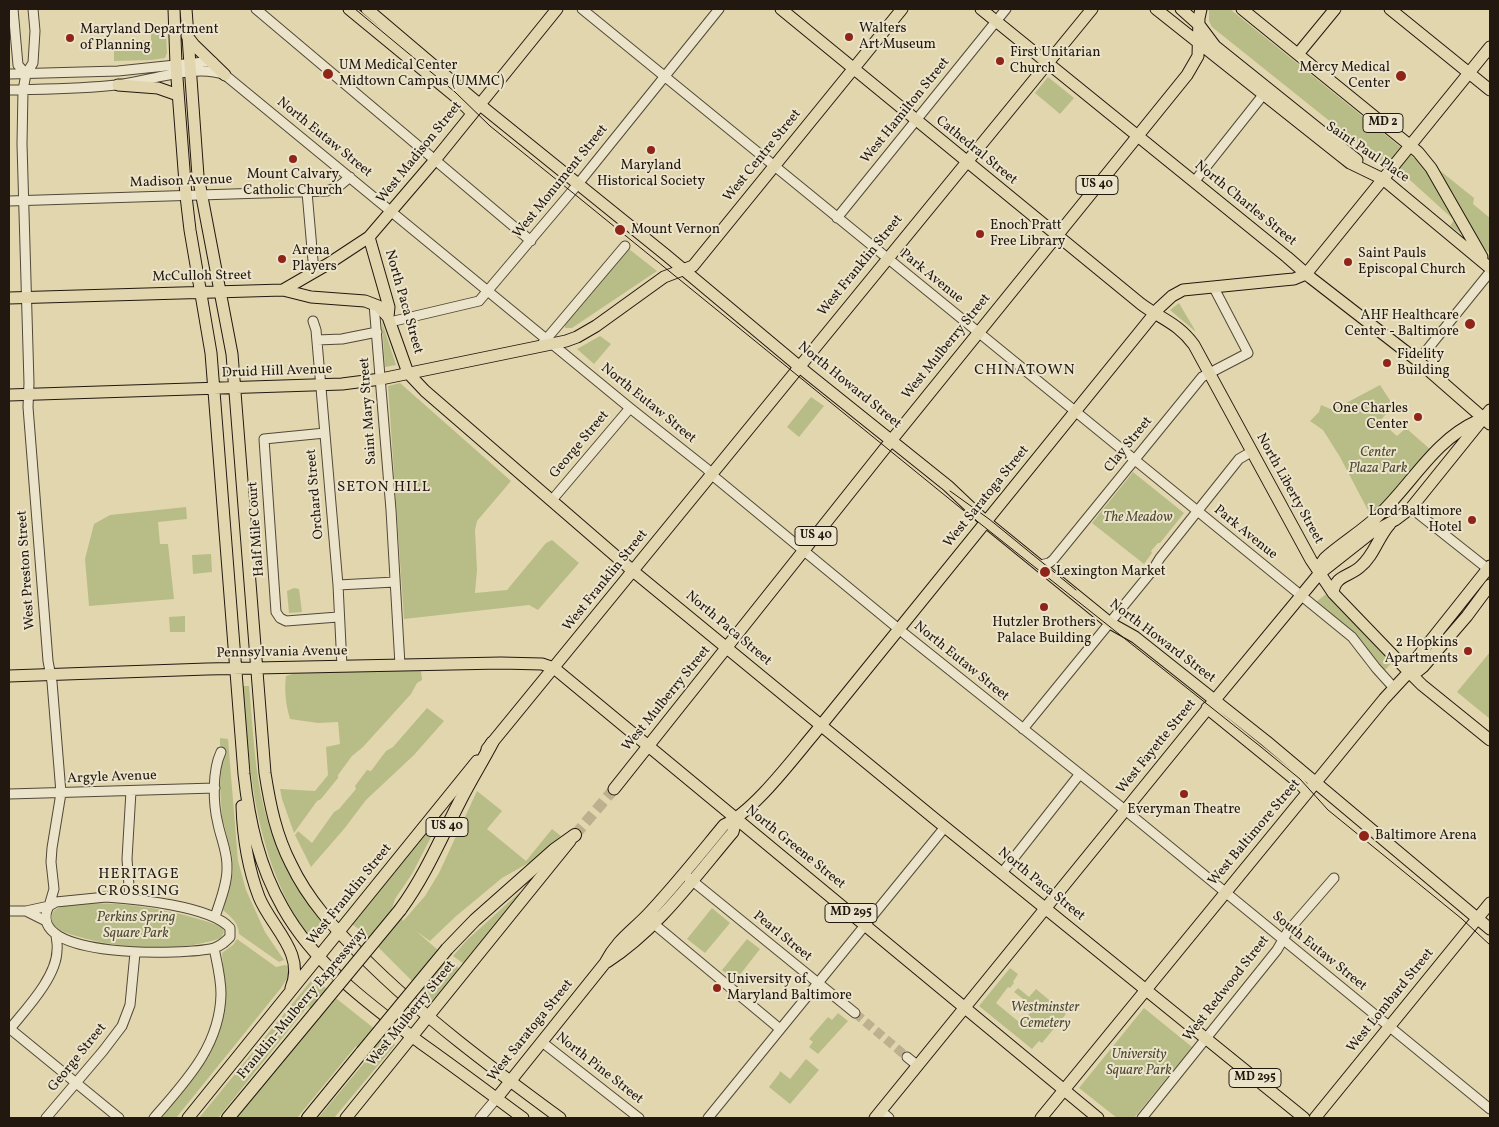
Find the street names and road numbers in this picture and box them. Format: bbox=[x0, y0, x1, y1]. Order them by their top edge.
street label: West Hamilton Street bbox=[858, 55, 954, 167]
street label: North Eutaw Street bbox=[273, 94, 375, 182]
street label: West Madison Street bbox=[374, 98, 466, 208]
street label: West Centre Street bbox=[721, 106, 805, 206]
street label: Cathedral Street bbox=[932, 113, 1020, 189]
road number: MD 2 bbox=[1363, 114, 1403, 132]
street label: Saint Paul Place bbox=[1322, 119, 1412, 187]
street label: West Monument Street bbox=[510, 122, 612, 242]
street label: North Charles Street bbox=[1191, 158, 1299, 250]
street label: Madison Avenue bbox=[129, 172, 233, 192]
road number: US 40 bbox=[1076, 176, 1118, 194]
street label: West Franklin Street bbox=[815, 212, 907, 320]
street label: Park Avenue bbox=[896, 246, 966, 308]
street label: North Paca Street bbox=[380, 248, 426, 356]
street label: McCulloh Street bbox=[152, 268, 252, 286]
street label: West Mulberry Street bbox=[899, 291, 995, 403]
street label: North Howard Street bbox=[794, 339, 904, 433]
street label: Saint Mary Street bbox=[357, 357, 381, 465]
street label: North Eutaw Street bbox=[597, 360, 699, 448]
street label: Druid Hill Avenue bbox=[221, 362, 333, 382]
street label: George Street bbox=[547, 408, 613, 482]
street label: Clay Street bbox=[1101, 414, 1157, 476]
street label: North Liberty Street bbox=[1252, 431, 1326, 547]
street label: West Saratoga Street bbox=[941, 443, 1033, 551]
street label: Orchard Street bbox=[304, 448, 328, 540]
street label: Half Mile Court bbox=[245, 481, 269, 577]
street label: Park Avenue bbox=[1210, 502, 1280, 564]
street label: West Preston Street bbox=[14, 510, 40, 630]
road number: US 40 bbox=[795, 526, 837, 546]
street label: West Franklin Street bbox=[560, 527, 652, 635]
street label: North Paca Street bbox=[681, 588, 775, 670]
street label: North Howard Street bbox=[1106, 597, 1218, 687]
street label: North Eutaw Street bbox=[910, 618, 1012, 706]
street label: Pennsylvania Avenue bbox=[216, 643, 348, 663]
street label: West Mulberry Street bbox=[619, 643, 715, 755]
street label: West Fayette Street bbox=[1114, 696, 1200, 798]
street label: Argyle Avenue bbox=[67, 768, 157, 788]
street label: West Baltimore Street bbox=[1205, 776, 1305, 890]
street label: North Greene Street bbox=[742, 803, 848, 893]
road number: US 40 bbox=[426, 818, 468, 836]
street label: West Franklin Street bbox=[304, 841, 396, 949]
street label: North Paca Street bbox=[994, 845, 1088, 925]
road number: MD 295 bbox=[825, 904, 877, 922]
street label: Pearl Street bbox=[749, 908, 815, 966]
street label: South Eutaw Street bbox=[1268, 909, 1370, 995]
street label: Franklin-Mulberry Expressway bbox=[235, 925, 371, 1083]
street label: West Redwood Street bbox=[1180, 933, 1274, 1045]
street label: West Lombard Street bbox=[1344, 946, 1438, 1056]
street label: West Mulberry Street bbox=[364, 958, 460, 1070]
street label: West Saratoga Street bbox=[485, 977, 577, 1085]
street label: George Street bbox=[45, 1020, 111, 1096]
street label: North Pine Street bbox=[552, 1030, 646, 1108]
road number: MD 295 bbox=[1229, 1068, 1281, 1088]

